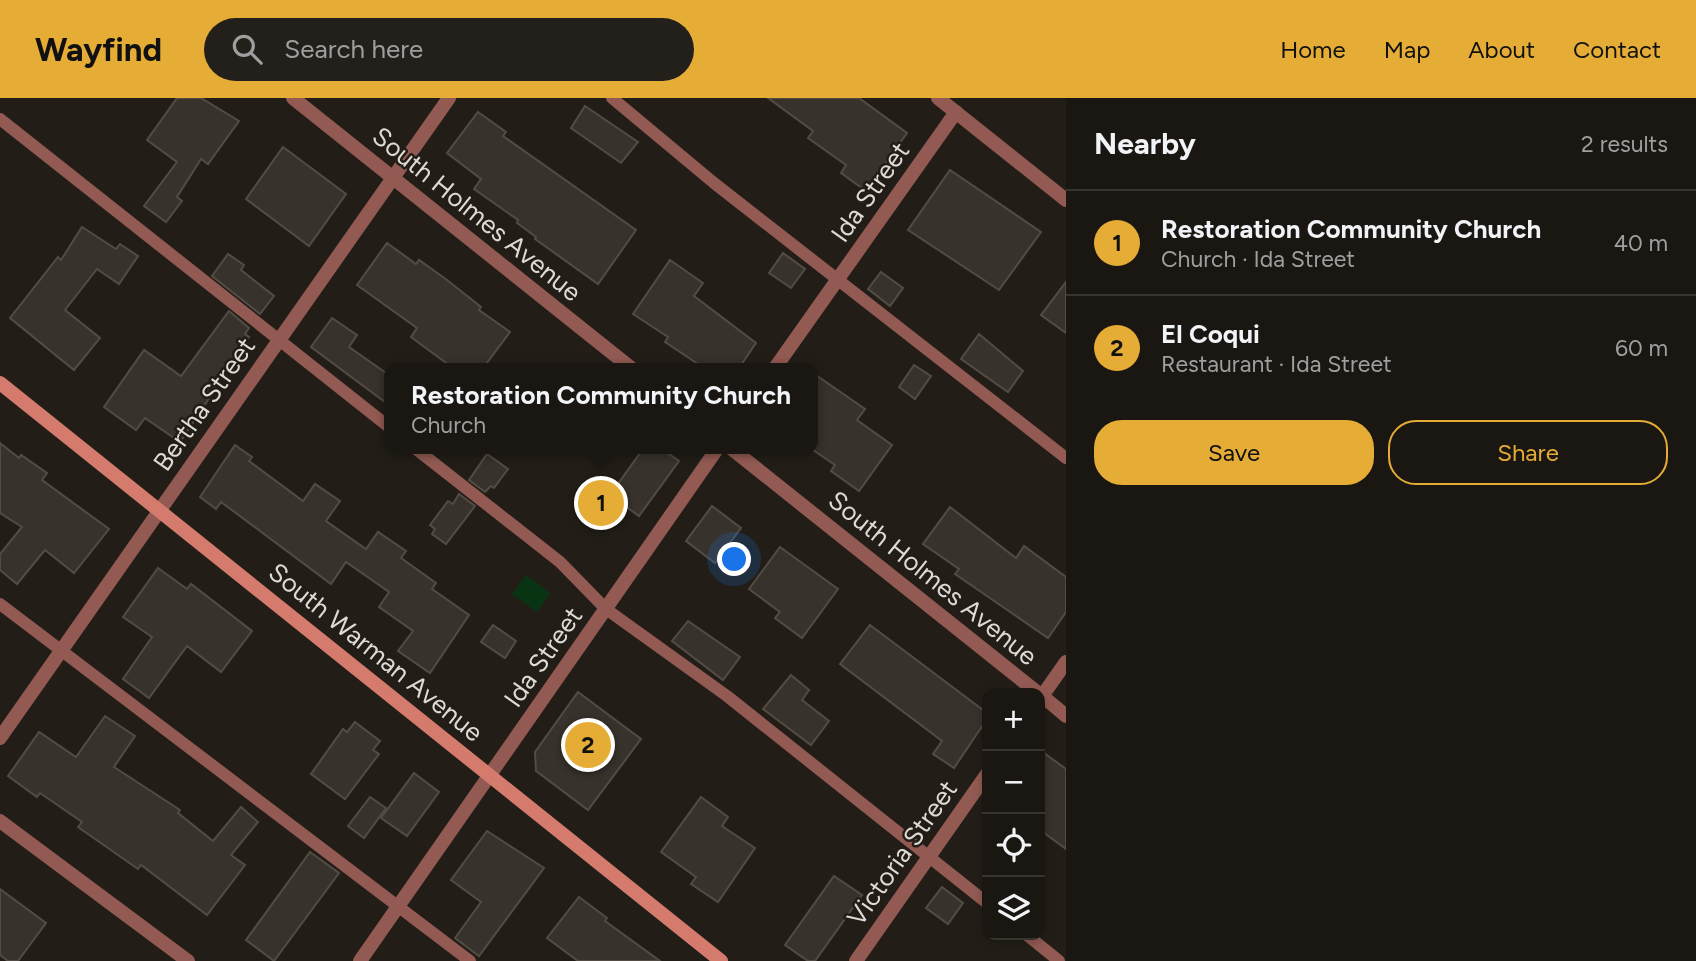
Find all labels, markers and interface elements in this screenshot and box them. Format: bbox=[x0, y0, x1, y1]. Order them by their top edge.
search box bbox=[204, 18, 694, 81]
text: Wayfind bbox=[35, 30, 162, 69]
icon: search bbox=[228, 30, 266, 68]
text: Search here bbox=[284, 33, 423, 65]
text: Home bbox=[1280, 35, 1346, 64]
text: Map bbox=[1384, 35, 1430, 64]
text: About bbox=[1468, 35, 1535, 64]
text: Contact bbox=[1573, 35, 1661, 64]
street label: South Holmes Avenue bbox=[366, 120, 588, 308]
text: Nearby bbox=[1094, 125, 1196, 162]
text: 2 results bbox=[1581, 130, 1668, 158]
street label: Ida Street bbox=[824, 136, 916, 248]
text: Restoration Community Church bbox=[1161, 213, 1541, 245]
text: 1 bbox=[1112, 229, 1122, 257]
text: 40 m bbox=[1614, 229, 1668, 257]
text: Church · Ida Street bbox=[1161, 245, 1355, 273]
text: El Coqui bbox=[1161, 318, 1260, 350]
street label: Bertha Street bbox=[146, 331, 262, 477]
text: 2 bbox=[1110, 334, 1124, 362]
text: 60 m bbox=[1615, 334, 1668, 362]
text: Restaurant · Ida Street bbox=[1161, 350, 1392, 378]
popup bbox=[384, 363, 818, 454]
text: Restoration Community Church bbox=[411, 379, 791, 411]
text: Church bbox=[411, 411, 486, 439]
button: Save bbox=[1094, 420, 1374, 485]
button: Share bbox=[1388, 420, 1668, 485]
pin: 1 bbox=[578, 477, 624, 529]
street label: South Holmes Avenue bbox=[822, 484, 1044, 672]
your location bbox=[717, 542, 751, 576]
street label: South Warman Avenue bbox=[262, 556, 490, 748]
street label: Ida Street bbox=[497, 601, 589, 713]
map controls bbox=[982, 688, 1045, 940]
button: + bbox=[982, 688, 1045, 751]
pin: 2 bbox=[565, 719, 611, 771]
button: − bbox=[982, 751, 1045, 814]
street label: Victoria Street bbox=[840, 774, 964, 932]
button: locate bbox=[982, 814, 1045, 877]
button: layers bbox=[982, 877, 1045, 940]

